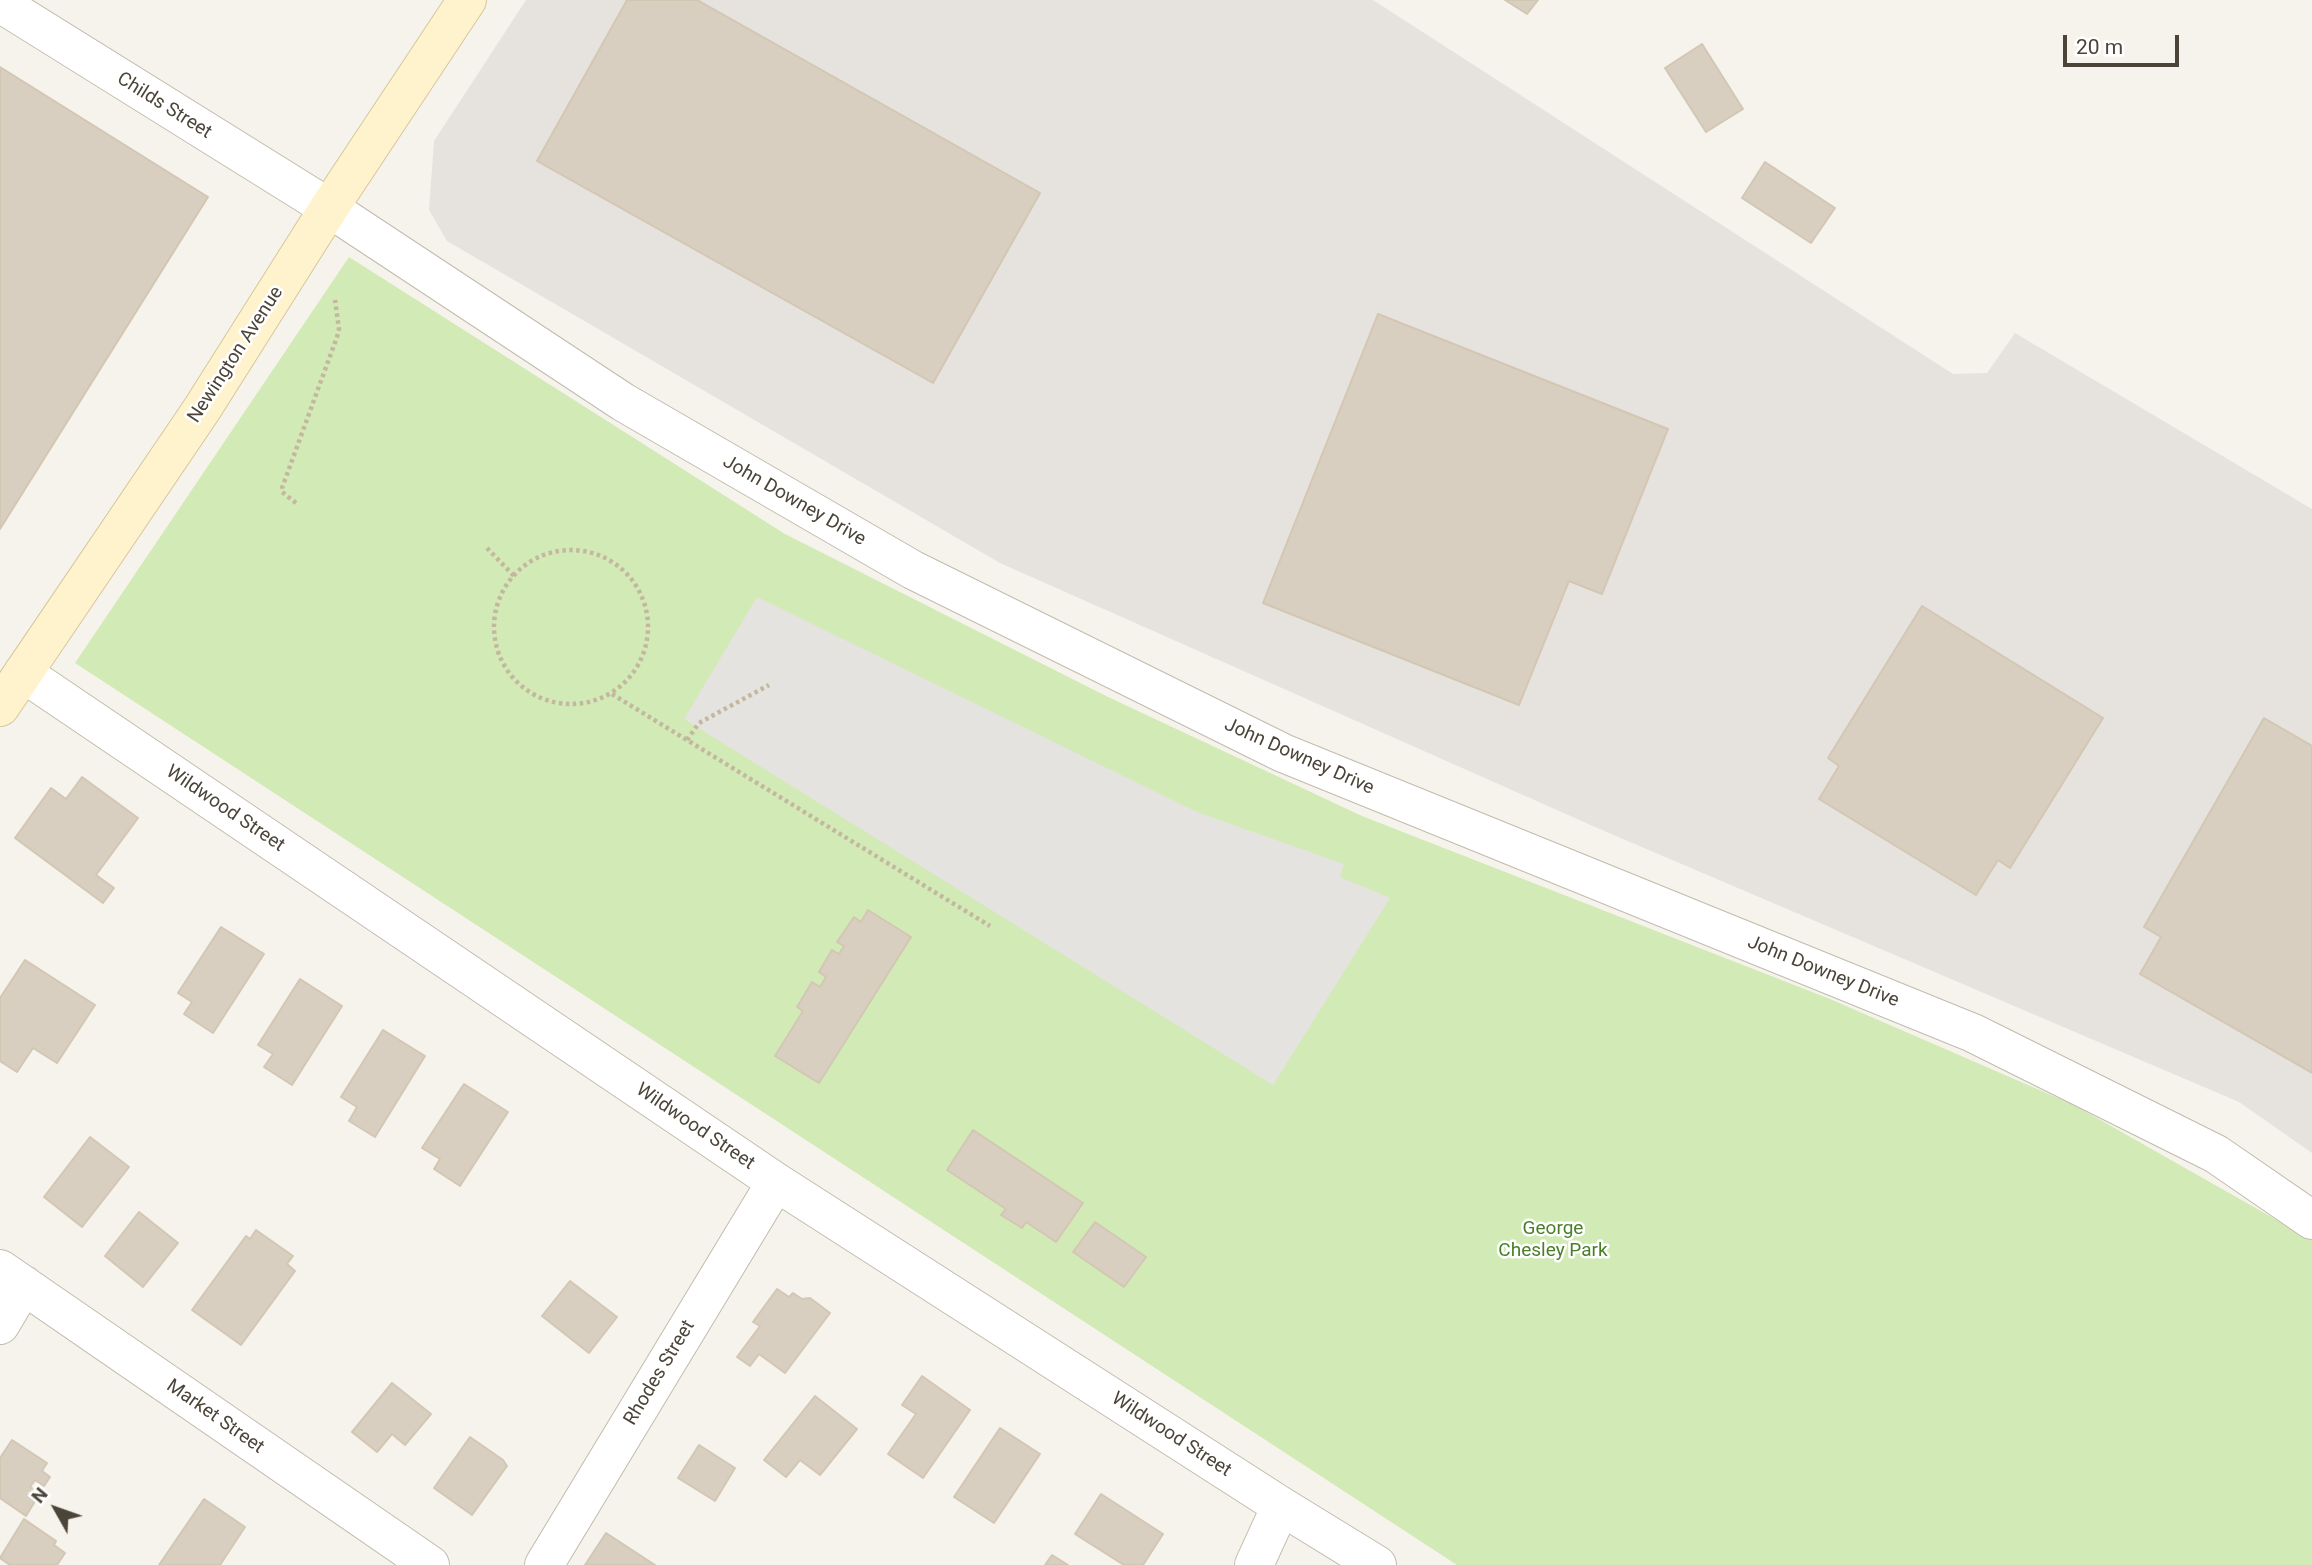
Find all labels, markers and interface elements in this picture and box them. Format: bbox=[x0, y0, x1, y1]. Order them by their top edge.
scale bar bbox=[2067, 21, 2182, 65]
text: 20 m bbox=[2076, 35, 2123, 59]
street label: Childs Street bbox=[112, 68, 216, 144]
street label: Newington Avenue bbox=[183, 283, 289, 427]
street label: John Downey Drive bbox=[718, 451, 870, 551]
street label: John Downey Drive bbox=[1221, 714, 1377, 800]
street label: Wildwood Street bbox=[161, 761, 289, 857]
street label: John Downey Drive bbox=[1744, 931, 1902, 1013]
street label: Wildwood Street bbox=[631, 1079, 759, 1175]
park label: George Chesley Park bbox=[1498, 1218, 1608, 1262]
street label: Rhodes Street bbox=[620, 1316, 700, 1430]
street label: Market Street bbox=[162, 1375, 268, 1459]
street label: Wildwood Street bbox=[1107, 1388, 1235, 1482]
north arrow bbox=[21, 1474, 91, 1544]
text: N bbox=[26, 1483, 53, 1508]

